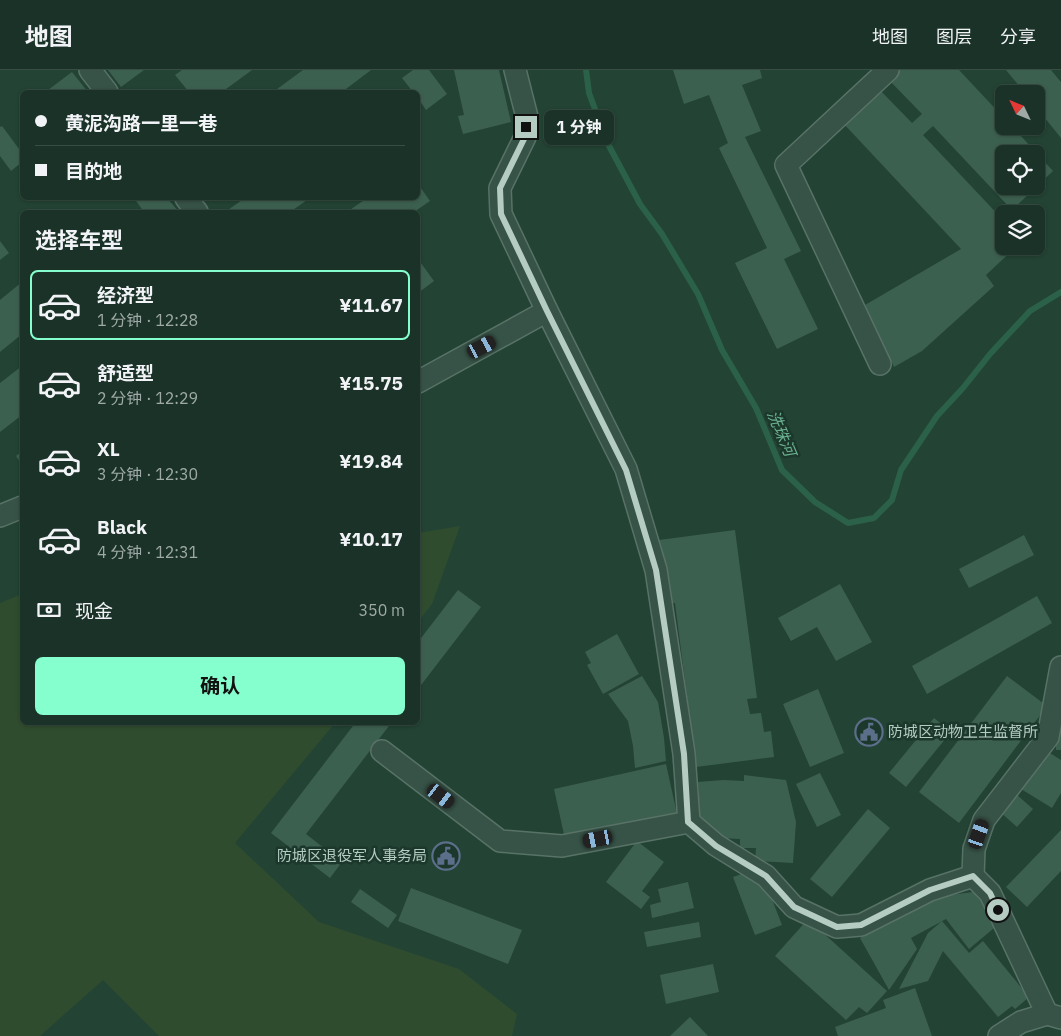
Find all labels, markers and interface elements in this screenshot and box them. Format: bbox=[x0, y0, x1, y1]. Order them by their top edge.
text: 地图 bbox=[25, 20, 73, 52]
text: 地图 bbox=[872, 25, 908, 48]
text: 图层 bbox=[936, 25, 972, 48]
text: 分享 bbox=[1000, 25, 1036, 48]
north arrow bbox=[995, 85, 1045, 135]
map controls bbox=[995, 85, 1045, 255]
callout: 1 分钟 bbox=[544, 110, 614, 144]
text: 黄泥沟路一里一巷 bbox=[65, 111, 217, 135]
route end bbox=[515, 116, 537, 138]
text: 1 分钟 bbox=[556, 117, 602, 137]
button: locate bbox=[995, 145, 1045, 195]
text: 目的地 bbox=[65, 159, 122, 183]
button: layers bbox=[995, 205, 1045, 255]
text: 选择车型 bbox=[35, 225, 123, 254]
icon: car bbox=[37, 283, 82, 328]
text: 经济型 bbox=[97, 283, 154, 307]
text: ¥11.67 bbox=[339, 293, 403, 317]
text: 1 分钟 · 12:28 bbox=[97, 310, 198, 330]
car bbox=[465, 333, 498, 361]
icon: car bbox=[37, 361, 82, 406]
text: 舒适型 bbox=[97, 361, 154, 385]
text: ¥15.75 bbox=[339, 371, 403, 395]
text: 2 分钟 · 12:29 bbox=[97, 388, 198, 408]
water label: 洗珠河 bbox=[763, 407, 802, 462]
text: XL bbox=[97, 437, 120, 461]
icon: car bbox=[37, 439, 82, 484]
text: ¥19.84 bbox=[339, 449, 403, 473]
text: 3 分钟 · 12:30 bbox=[97, 464, 198, 484]
text: Black bbox=[97, 515, 147, 539]
icon: car bbox=[37, 517, 82, 562]
text: ¥10.17 bbox=[339, 527, 403, 551]
text: 4 分钟 · 12:31 bbox=[97, 542, 198, 562]
icon: cash bbox=[35, 596, 63, 624]
text: 现金 bbox=[75, 599, 113, 623]
text: 350 m bbox=[358, 600, 405, 620]
button: 确认 bbox=[35, 657, 405, 715]
public building icon: 防城区动物卫生监督所 bbox=[854, 717, 884, 747]
place label: 防城区动物卫生监督所 bbox=[888, 722, 1038, 741]
car bbox=[424, 781, 457, 811]
car bbox=[967, 817, 990, 851]
car bbox=[581, 829, 614, 849]
public building icon: 防城区退役军人事务局 bbox=[431, 841, 461, 871]
place label: 防城区退役军人事务局 bbox=[277, 846, 427, 865]
route start bbox=[987, 899, 1009, 921]

